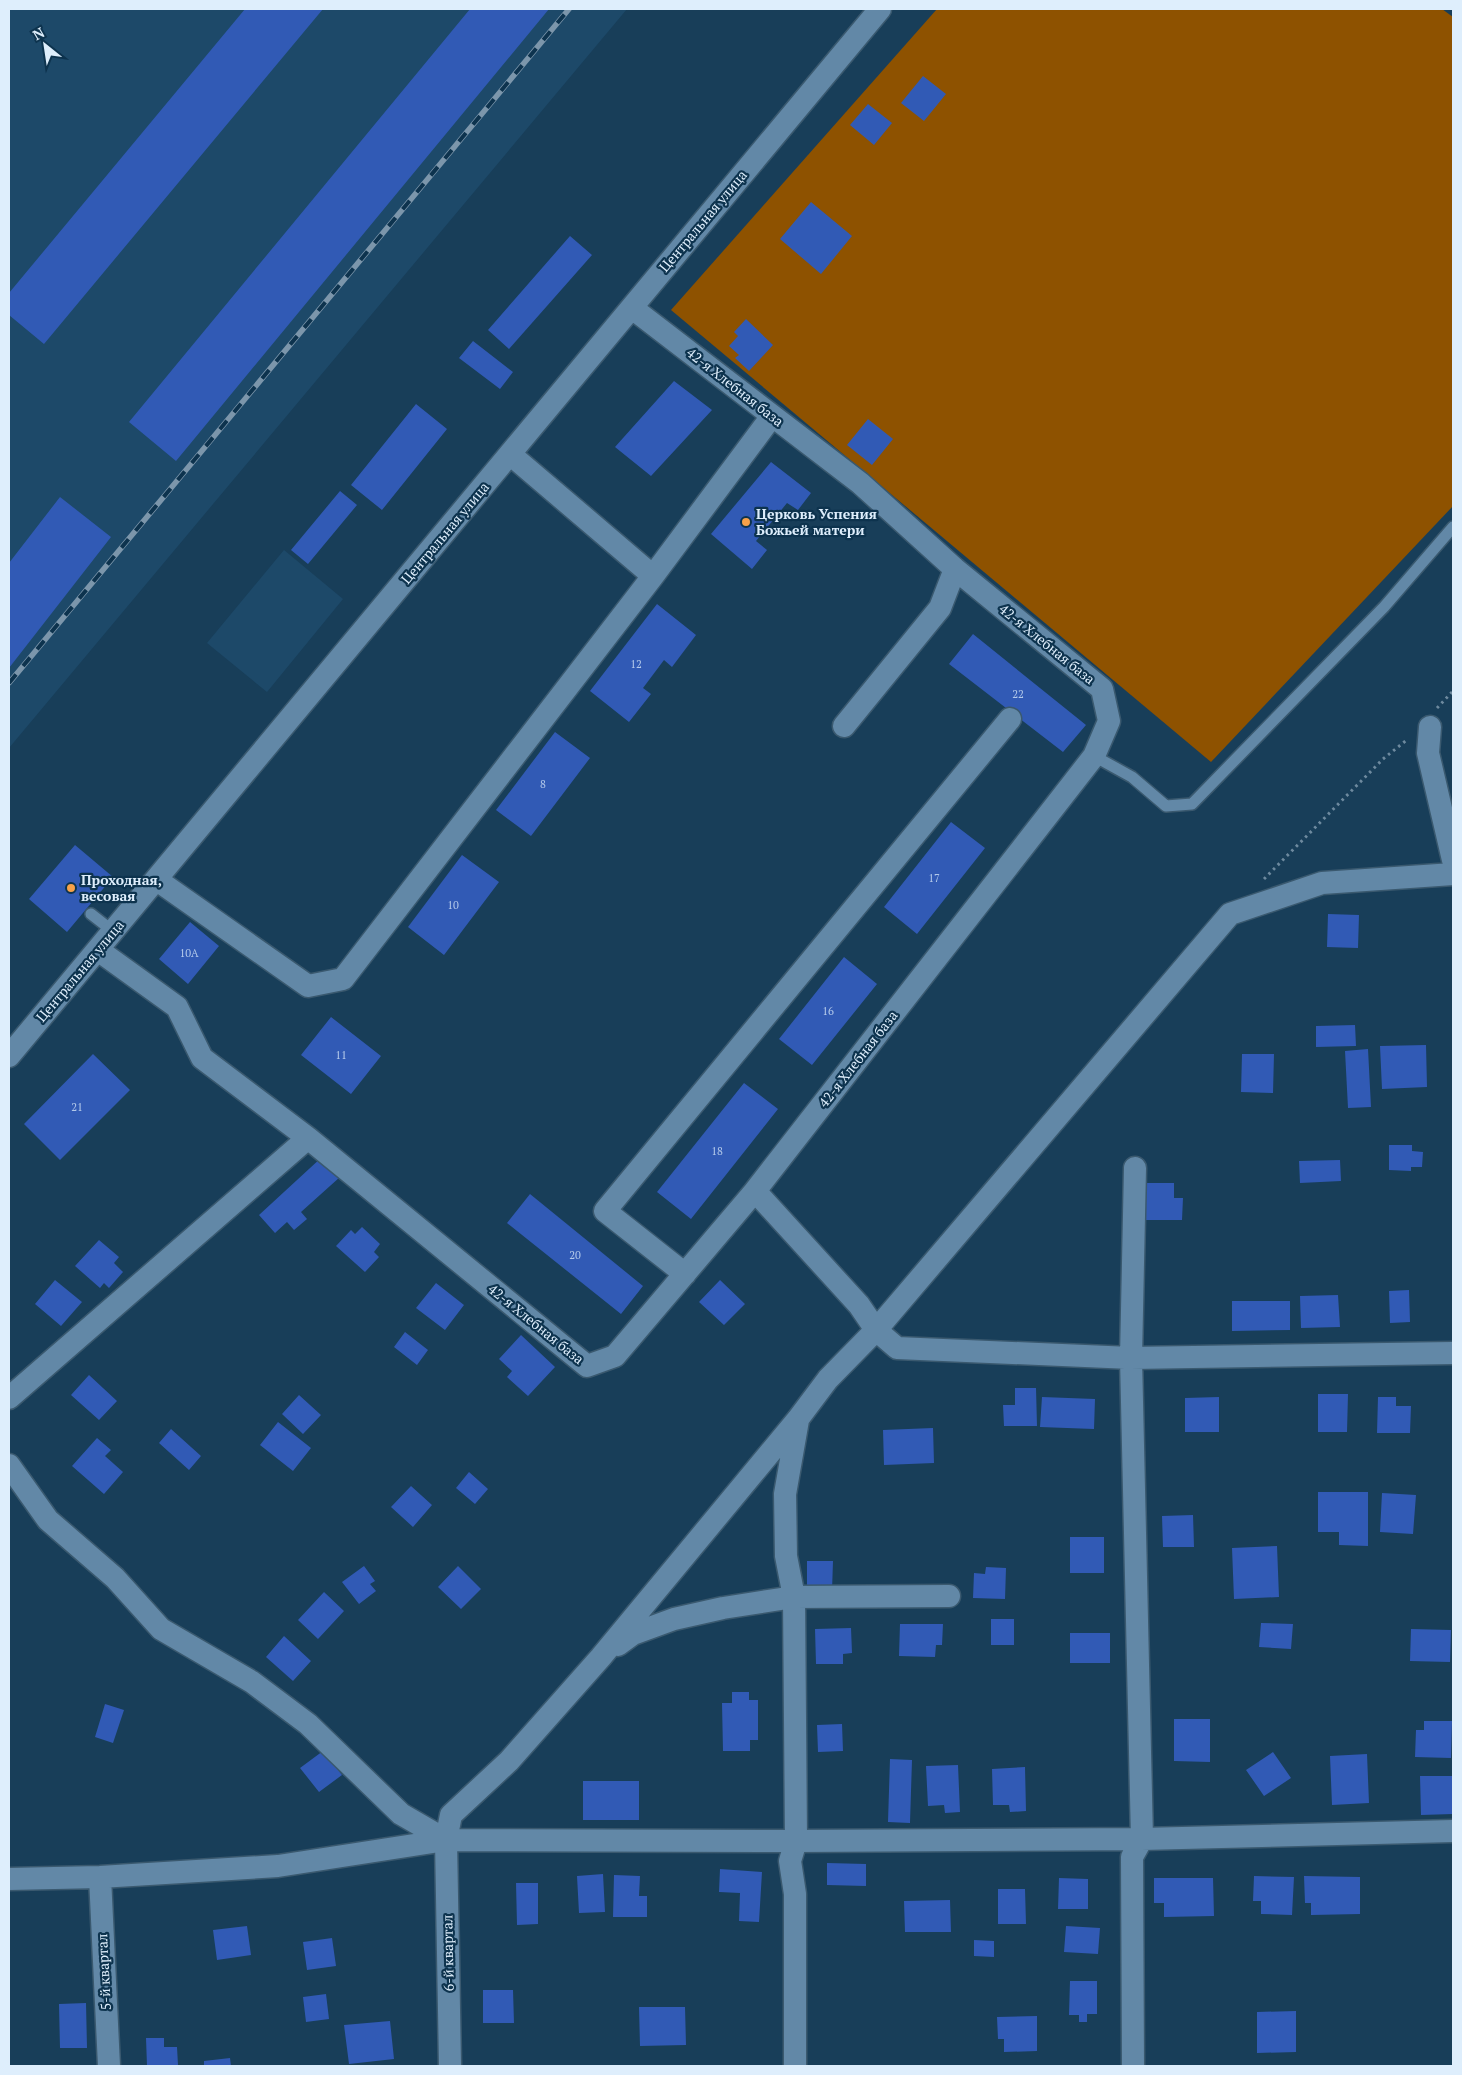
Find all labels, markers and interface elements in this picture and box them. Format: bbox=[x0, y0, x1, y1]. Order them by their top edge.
north arrow bbox=[20, 20, 70, 70]
text: N bbox=[29, 22, 48, 44]
street label: Центральная улица bbox=[654, 166, 751, 276]
street label: 42-я Хлебная база bbox=[683, 343, 788, 430]
street label: Центральная улица bbox=[396, 478, 493, 588]
place label: Церковь Успения Божьей матери bbox=[756, 504, 877, 539]
marker: Церковь Успения Божьей матери bbox=[740, 516, 752, 528]
street label: 42-я Хлебная база bbox=[995, 599, 1099, 688]
house number: 12 bbox=[630, 657, 642, 671]
house number: 22 bbox=[1012, 687, 1024, 701]
house number: 8 bbox=[540, 777, 546, 791]
place label: Проходная, весовая bbox=[81, 870, 162, 905]
house number: 17 bbox=[928, 871, 940, 885]
marker: Проходная, весовая bbox=[65, 882, 77, 894]
house number: 10 bbox=[447, 898, 459, 912]
street label: Центральная улица bbox=[31, 916, 128, 1026]
house number: 10А bbox=[179, 946, 199, 960]
house number: 16 bbox=[822, 1004, 834, 1018]
street label: 42-я Хлебная база bbox=[814, 1006, 901, 1111]
house number: 11 bbox=[335, 1048, 347, 1062]
house number: 21 bbox=[71, 1100, 83, 1114]
house number: 18 bbox=[711, 1144, 723, 1158]
house number: 20 bbox=[569, 1248, 581, 1262]
street label: 42-я Хлебная база bbox=[484, 1279, 588, 1368]
street label: 6-й квартал bbox=[437, 1914, 458, 1992]
street label: 5-й квартал bbox=[92, 1933, 115, 2011]

